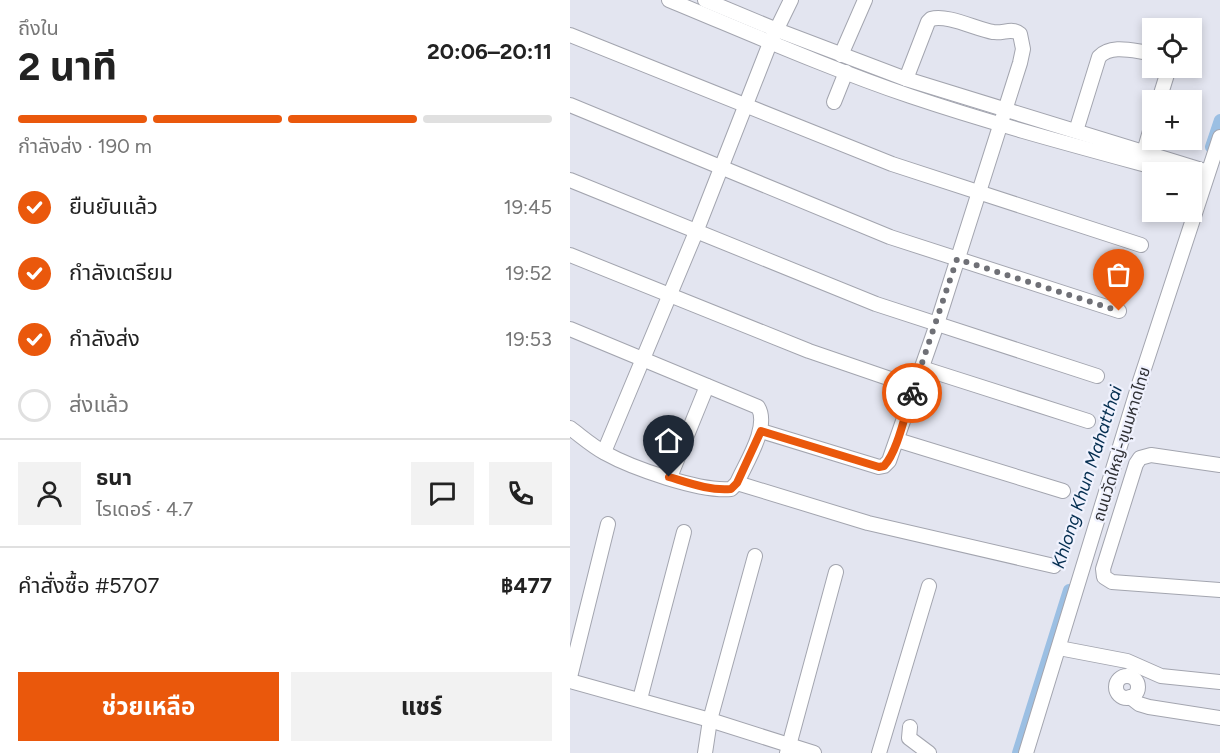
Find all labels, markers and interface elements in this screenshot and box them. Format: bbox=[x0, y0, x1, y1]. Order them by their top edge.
text: ถึงใน bbox=[18, 16, 59, 40]
map controls bbox=[1142, 18, 1202, 222]
button: locate bbox=[1142, 18, 1202, 78]
text: 20:06–20:11 bbox=[427, 38, 552, 65]
text: 2 นาที bbox=[18, 43, 117, 90]
button: + bbox=[1142, 90, 1202, 150]
text: กำลังส่ง · 190 m bbox=[18, 134, 152, 158]
button: − bbox=[1142, 162, 1202, 222]
icon: check bbox=[18, 191, 51, 224]
text: ยืนยันแล้ว bbox=[69, 193, 158, 220]
text: 19:45 bbox=[503, 195, 552, 219]
pin bbox=[1093, 249, 1144, 311]
icon: check bbox=[18, 257, 51, 290]
icon: bag bbox=[1102, 258, 1135, 291]
text: กำลังเตรียม bbox=[69, 259, 173, 286]
text: 19:52 bbox=[505, 261, 552, 285]
icon: check bbox=[18, 323, 51, 356]
text: กำลังส่ง bbox=[69, 325, 140, 352]
text: 19:53 bbox=[505, 327, 552, 351]
courier bbox=[882, 363, 942, 423]
street label: ถนนวัดใหญ่-ขุนมหาดไทย bbox=[1089, 365, 1154, 524]
icon: bike bbox=[896, 377, 929, 410]
water label: Khlong Khun Mahatthai bbox=[1047, 382, 1127, 571]
text: ส่งแล้ว bbox=[69, 391, 129, 418]
pin bbox=[643, 415, 694, 477]
icon: home bbox=[652, 424, 685, 457]
button: person bbox=[18, 462, 81, 525]
button: chat bbox=[411, 462, 474, 525]
button: phone bbox=[489, 462, 552, 525]
text: ธนา bbox=[96, 464, 132, 491]
text: ไรเดอร์ · 4.7 bbox=[96, 497, 193, 521]
text: คำสั่งซื้อ #5707 bbox=[18, 572, 159, 599]
text: ฿477 bbox=[501, 572, 552, 599]
button: ช่วยเหลือ bbox=[18, 672, 279, 741]
button: แชร์ bbox=[291, 672, 552, 741]

